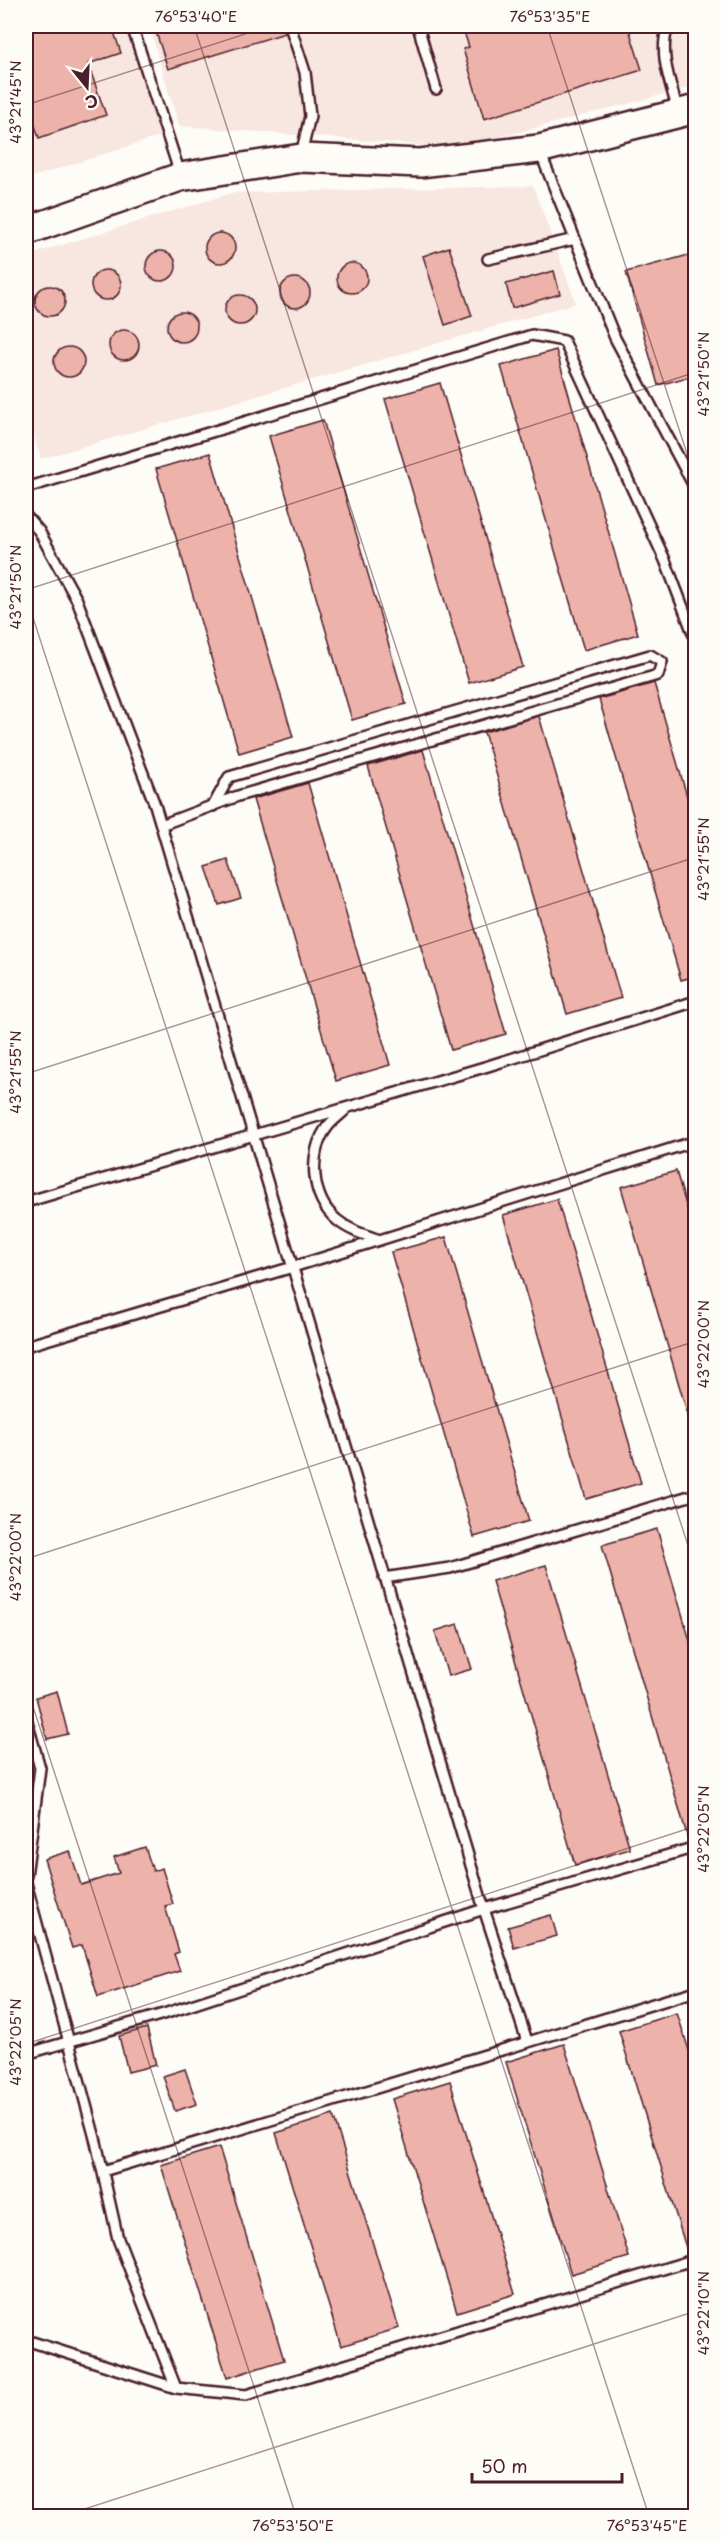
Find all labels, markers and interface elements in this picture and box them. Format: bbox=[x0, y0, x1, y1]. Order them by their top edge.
text: 76°53'40"E bbox=[155, 4, 237, 27]
text: 76°53'35"E bbox=[509, 4, 591, 27]
north arrow bbox=[57, 57, 117, 117]
text: 43°21'45"N bbox=[3, 60, 26, 144]
text: С bbox=[83, 89, 101, 115]
text: 43°21'50"N bbox=[691, 332, 714, 416]
text: 43°21'50"N bbox=[3, 545, 26, 629]
text: 43°21'55"N bbox=[691, 817, 714, 901]
text: 43°21'55"N bbox=[3, 1030, 26, 1114]
text: 43°22'00"N bbox=[691, 1300, 714, 1388]
text: 43°22'00"N bbox=[3, 1513, 26, 1601]
text: 43°22'05"N bbox=[691, 1785, 714, 1873]
text: 43°22'05"N bbox=[3, 1998, 26, 2086]
text: 43°22'10"N bbox=[691, 2271, 714, 2355]
scale bar bbox=[472, 2446, 622, 2484]
text: 50 m bbox=[481, 2452, 528, 2479]
text: 76°53'50"E bbox=[252, 2513, 334, 2536]
text: 76°53'45"E bbox=[607, 2513, 687, 2536]

